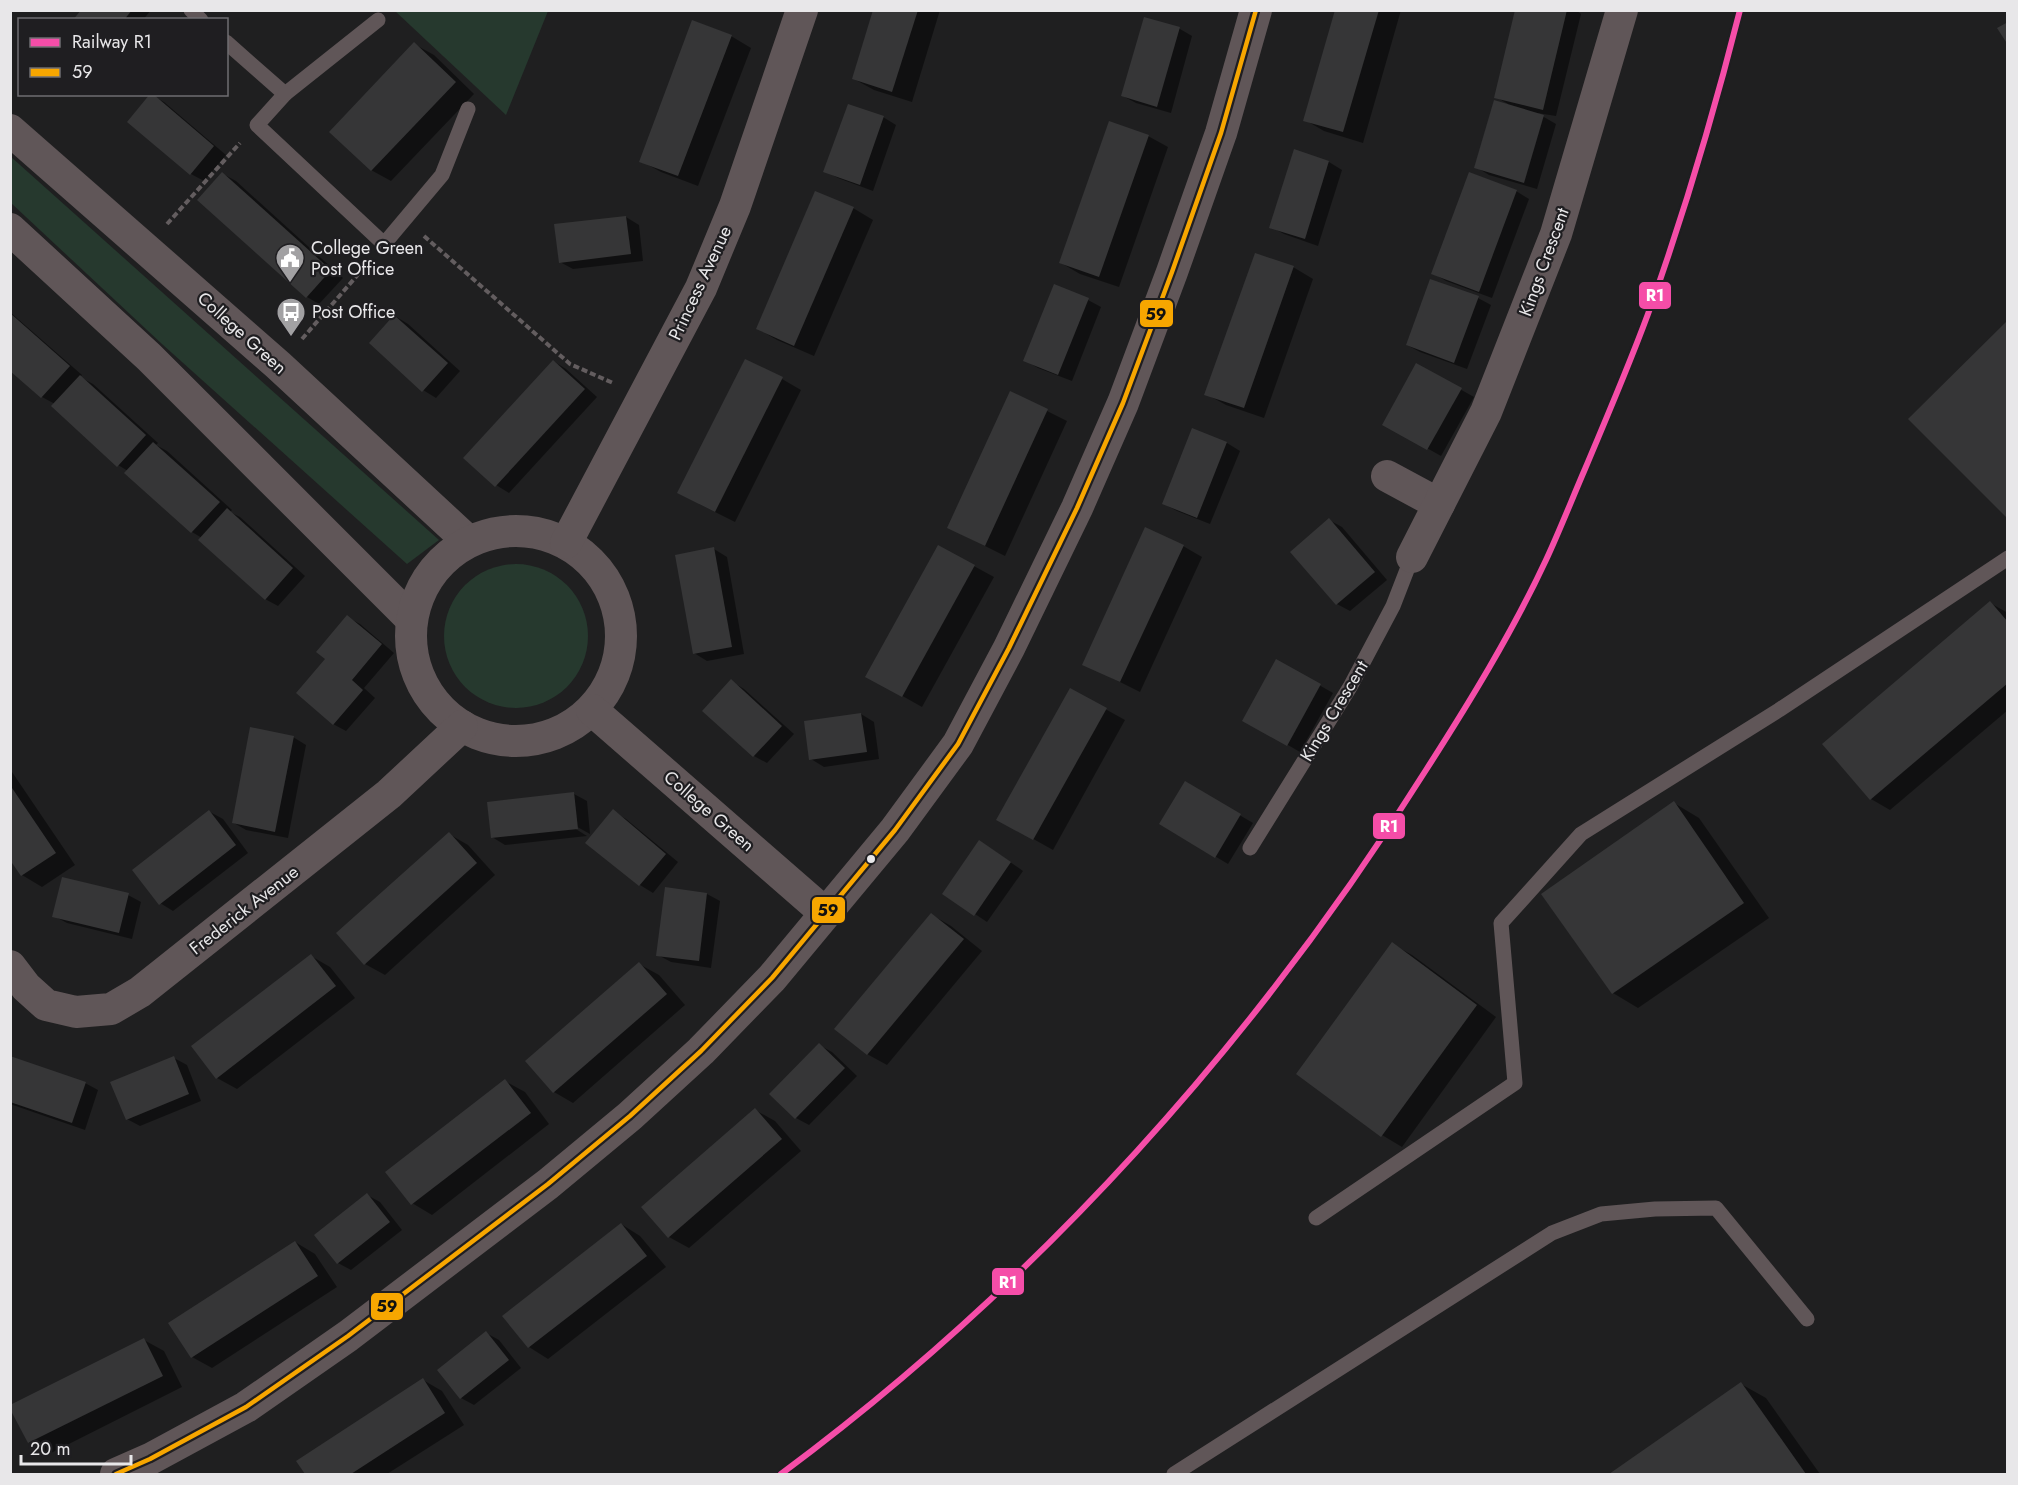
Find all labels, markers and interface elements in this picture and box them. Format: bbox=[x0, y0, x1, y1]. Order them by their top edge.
legend bbox=[18, 18, 228, 96]
text: Railway R1 bbox=[72, 29, 152, 55]
text: 59 bbox=[72, 59, 93, 85]
street label: Kings Crescent bbox=[1512, 204, 1576, 320]
street label: Princess Avenue bbox=[662, 221, 738, 345]
place label: College Green Post Office bbox=[311, 235, 423, 282]
public building icon: College Green Post Office bbox=[274, 242, 306, 284]
line badge: R1 bbox=[1638, 281, 1672, 310]
text: R1 bbox=[1646, 284, 1664, 307]
street label: College Green bbox=[192, 286, 292, 380]
bus stop icon: Post Office bbox=[275, 296, 307, 338]
place label: Post Office bbox=[312, 299, 395, 325]
line badge: 59 bbox=[1139, 299, 1174, 328]
text: 59 bbox=[1145, 303, 1167, 326]
street label: Kings Crescent bbox=[1294, 655, 1375, 766]
street label: College Green bbox=[658, 764, 760, 858]
line badge: R1 bbox=[1372, 812, 1406, 840]
text: R1 bbox=[1380, 815, 1398, 838]
unlabelled marker bbox=[865, 853, 877, 865]
street label: Frederick Avenue bbox=[184, 859, 304, 961]
line badge: 59 bbox=[811, 896, 846, 924]
text: 59 bbox=[817, 899, 839, 922]
line badge: R1 bbox=[991, 1267, 1025, 1296]
text: R1 bbox=[999, 1271, 1017, 1294]
line badge: 59 bbox=[370, 1292, 404, 1321]
text: 59 bbox=[376, 1295, 398, 1318]
scale bar bbox=[21, 1428, 130, 1466]
text: 20 m bbox=[30, 1436, 70, 1462]

